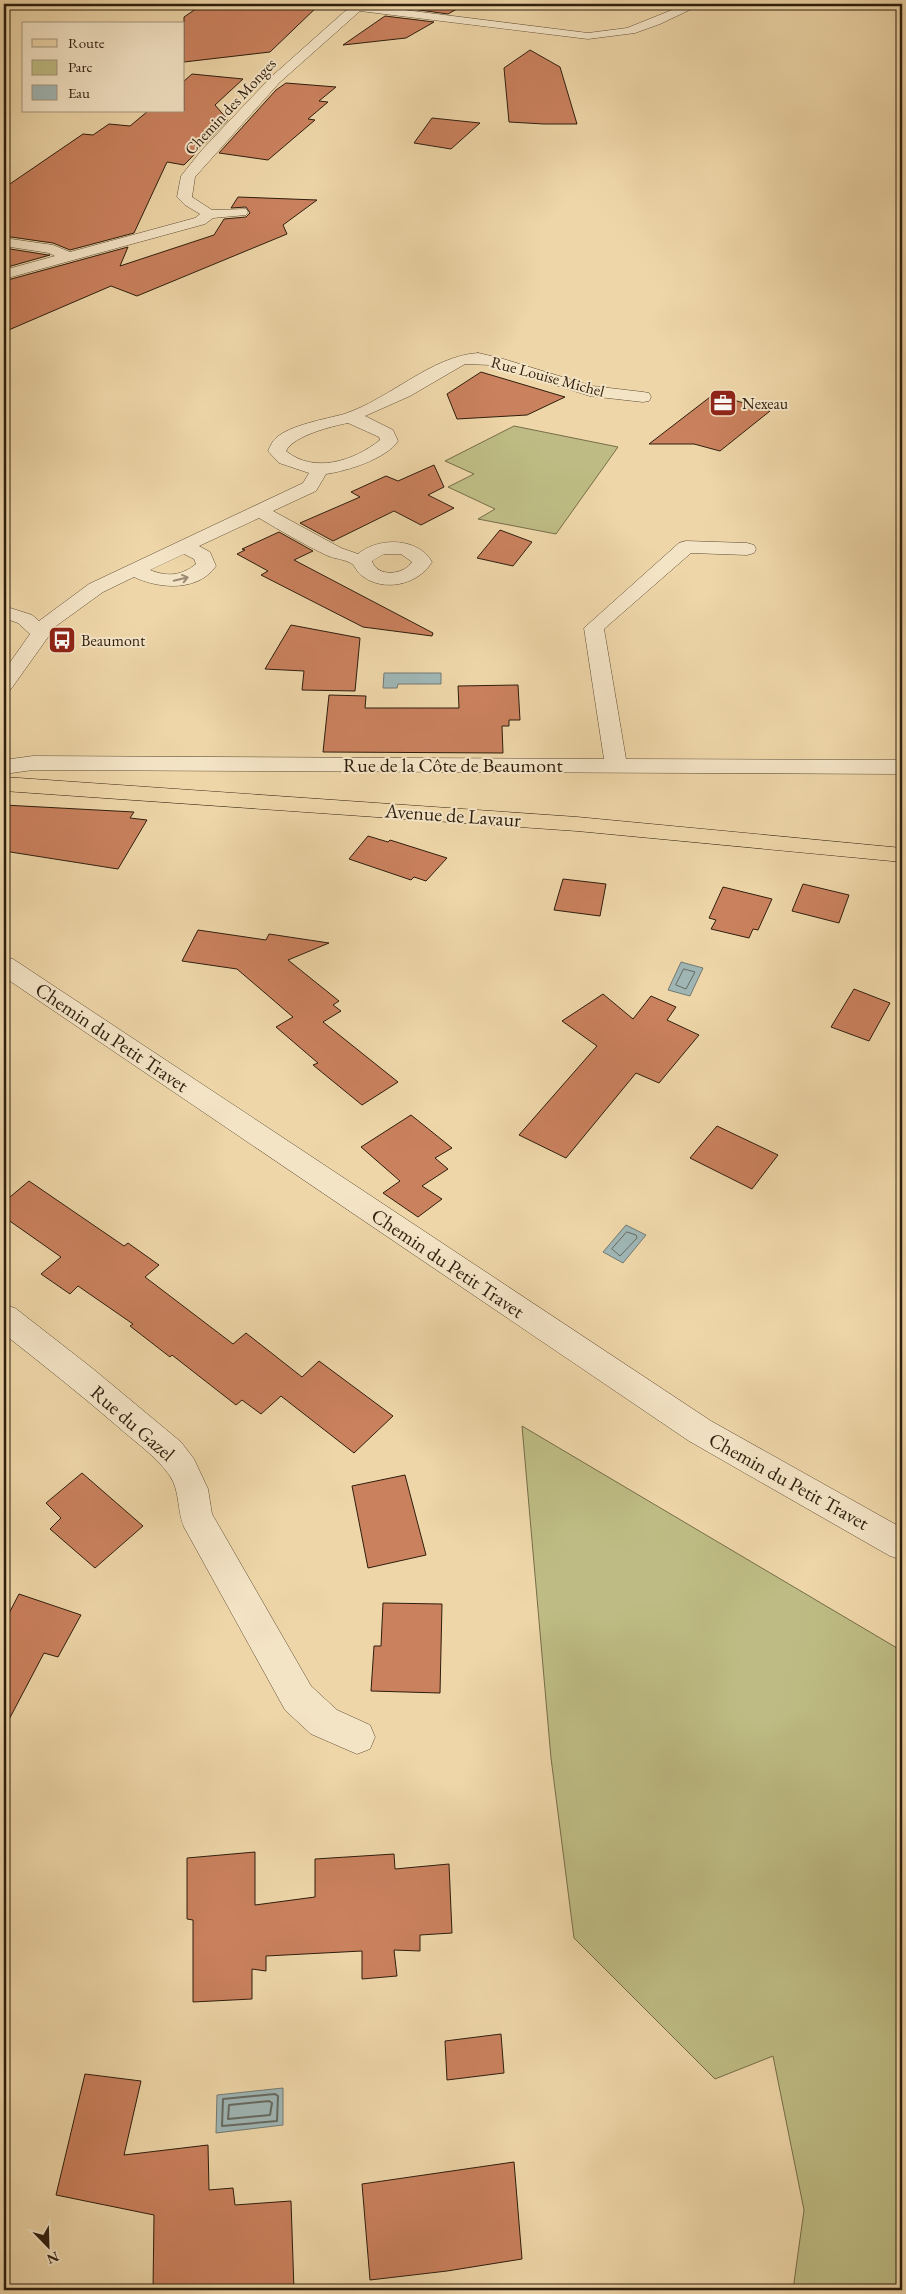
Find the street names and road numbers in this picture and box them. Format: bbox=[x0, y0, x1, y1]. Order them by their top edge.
street label: Chemin des Monges bbox=[180, 53, 281, 159]
street label: Rue Louise Michel bbox=[489, 351, 607, 402]
street label: Rue de la Côte de Beaumont bbox=[343, 752, 564, 778]
street label: Avenue de Lavaur bbox=[383, 797, 522, 833]
street label: Chemin du Petit Travet bbox=[30, 976, 194, 1098]
street label: Chemin du Petit Travet bbox=[366, 1202, 530, 1324]
street label: Rue du Gazel bbox=[85, 1379, 181, 1467]
street label: Chemin du Petit Travet bbox=[704, 1426, 874, 1536]

